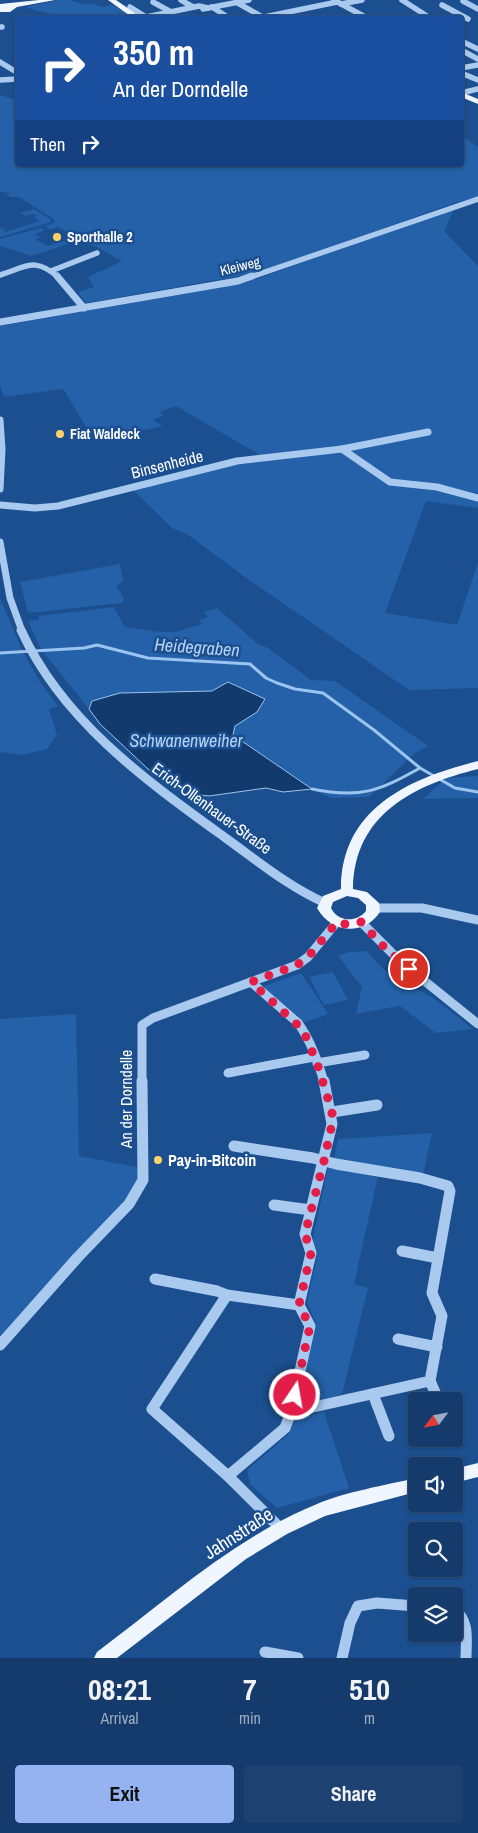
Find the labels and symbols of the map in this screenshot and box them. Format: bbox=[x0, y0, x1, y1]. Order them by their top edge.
place label: Sporthalle 2 bbox=[67, 228, 133, 246]
marker: Sporthalle 2 bbox=[51, 231, 63, 243]
street label: Kleiweg bbox=[218, 252, 263, 280]
place label: Fiat Waldeck bbox=[70, 425, 140, 443]
marker: Fiat Waldeck bbox=[54, 428, 66, 440]
street label: Binsenheide bbox=[129, 444, 205, 484]
water label: Heidegraben bbox=[154, 632, 240, 662]
water label: Schwanenweiher bbox=[129, 728, 244, 753]
street label: Erich-Ollenhauer-Straße bbox=[148, 757, 276, 859]
pin bbox=[388, 948, 430, 990]
street label: An der Dorndelle bbox=[115, 1050, 137, 1149]
place label: Pay-in-Bitcoin bbox=[168, 1149, 256, 1171]
marker: Pay-in-Bitcoin bbox=[152, 1154, 164, 1166]
position arrow bbox=[268, 1368, 320, 1420]
north arrow bbox=[408, 1392, 462, 1448]
street label: Jahnstraße bbox=[198, 1501, 278, 1565]

